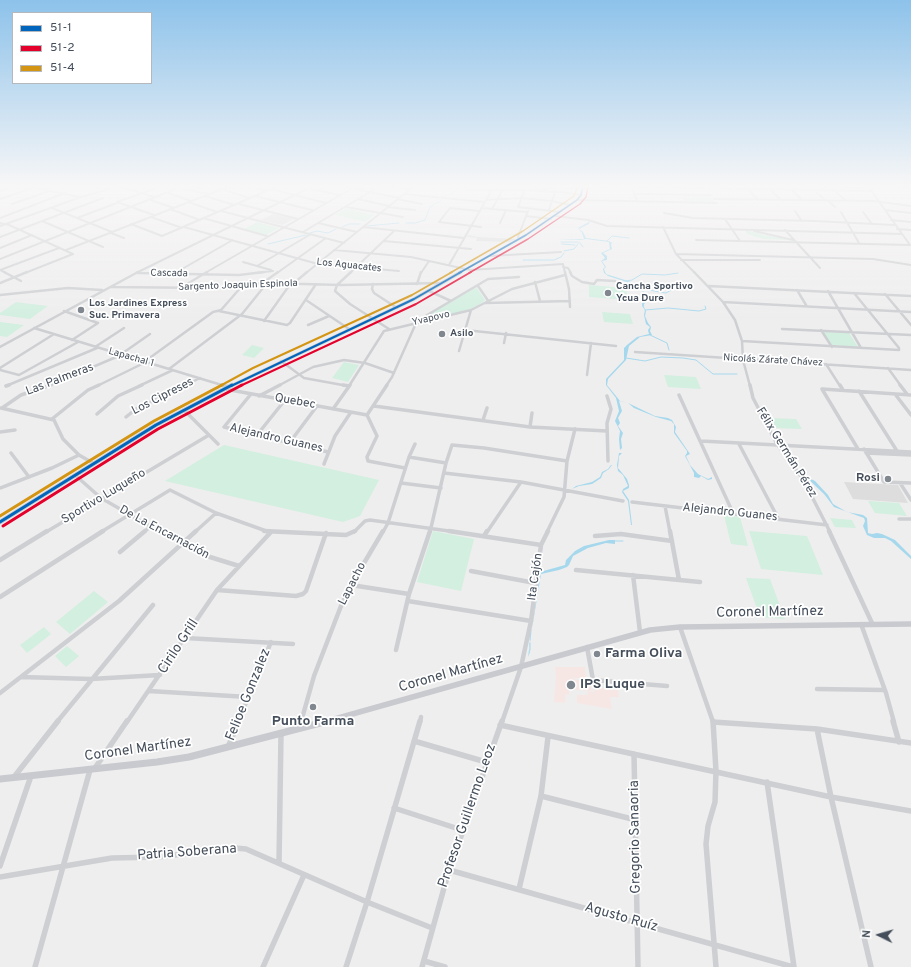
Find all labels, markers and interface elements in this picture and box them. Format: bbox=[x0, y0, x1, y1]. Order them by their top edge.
legend bbox=[12, 12, 152, 84]
text: 51-1 bbox=[50, 20, 72, 36]
text: 51-2 bbox=[50, 40, 75, 56]
text: 51-4 bbox=[50, 60, 75, 76]
street label: Los Aguacates bbox=[316, 257, 382, 275]
street label: Cascada bbox=[150, 268, 188, 280]
street label: Sargento Joaquin Espinola bbox=[178, 278, 298, 294]
place label: Cancha Sportivo Ycua Dure bbox=[616, 281, 693, 304]
marker: Cancha Sportivo Ycua Dure bbox=[603, 288, 613, 298]
place label: Los Jardines Express Suc. Primavera bbox=[89, 298, 187, 322]
marker: Los Jardines Express Suc. Primavera bbox=[76, 305, 86, 315]
street label: Yvapovo bbox=[411, 309, 451, 329]
place label: Asilo bbox=[450, 328, 473, 340]
marker: Asilo bbox=[437, 329, 447, 339]
street label: Lapachal 1 bbox=[107, 346, 155, 370]
street label: Nicolás Zárate Chávez bbox=[723, 352, 823, 370]
street label: Las Palmeras bbox=[24, 360, 96, 400]
street label: Los Cipreses bbox=[130, 375, 196, 419]
street label: Quebec bbox=[273, 391, 317, 413]
street label: Félix Germán Pérez bbox=[752, 405, 820, 501]
street label: Alejandro Guanes bbox=[228, 421, 324, 457]
street label: Sportivo Luqueño bbox=[59, 466, 149, 528]
place label: Rosi bbox=[856, 472, 880, 486]
marker: Rosi bbox=[883, 474, 893, 484]
street label: Alejandro Guanes bbox=[682, 501, 778, 525]
street label: De La Encarnación bbox=[116, 503, 212, 563]
street label: Ita Cajón bbox=[526, 552, 546, 602]
street label: Lapacho bbox=[336, 560, 370, 608]
street label: Coronel Martínez bbox=[716, 604, 824, 622]
street label: Cirilo Grill bbox=[155, 616, 203, 678]
street label: Felioe Gonzalez bbox=[223, 646, 275, 744]
place label: Farma Oliva bbox=[605, 646, 682, 662]
marker: Farma Oliva bbox=[592, 649, 602, 659]
street label: Coronel Martínez bbox=[397, 651, 505, 697]
place label: IPS Luque bbox=[580, 677, 645, 693]
marker: IPS Luque bbox=[565, 679, 577, 691]
marker: Punto Farma bbox=[308, 702, 318, 712]
place label: Punto Farma bbox=[272, 714, 354, 730]
street label: Coronel Martínez bbox=[83, 734, 193, 766]
street label: Profesor Guillermo Leoz bbox=[435, 742, 501, 890]
street label: Gregorio Sanaoria bbox=[627, 780, 645, 894]
street label: Patria Soberana bbox=[137, 841, 237, 865]
street label: Agusto Ruíz bbox=[582, 900, 660, 936]
north arrow bbox=[859, 915, 899, 955]
text: N bbox=[860, 929, 874, 939]

